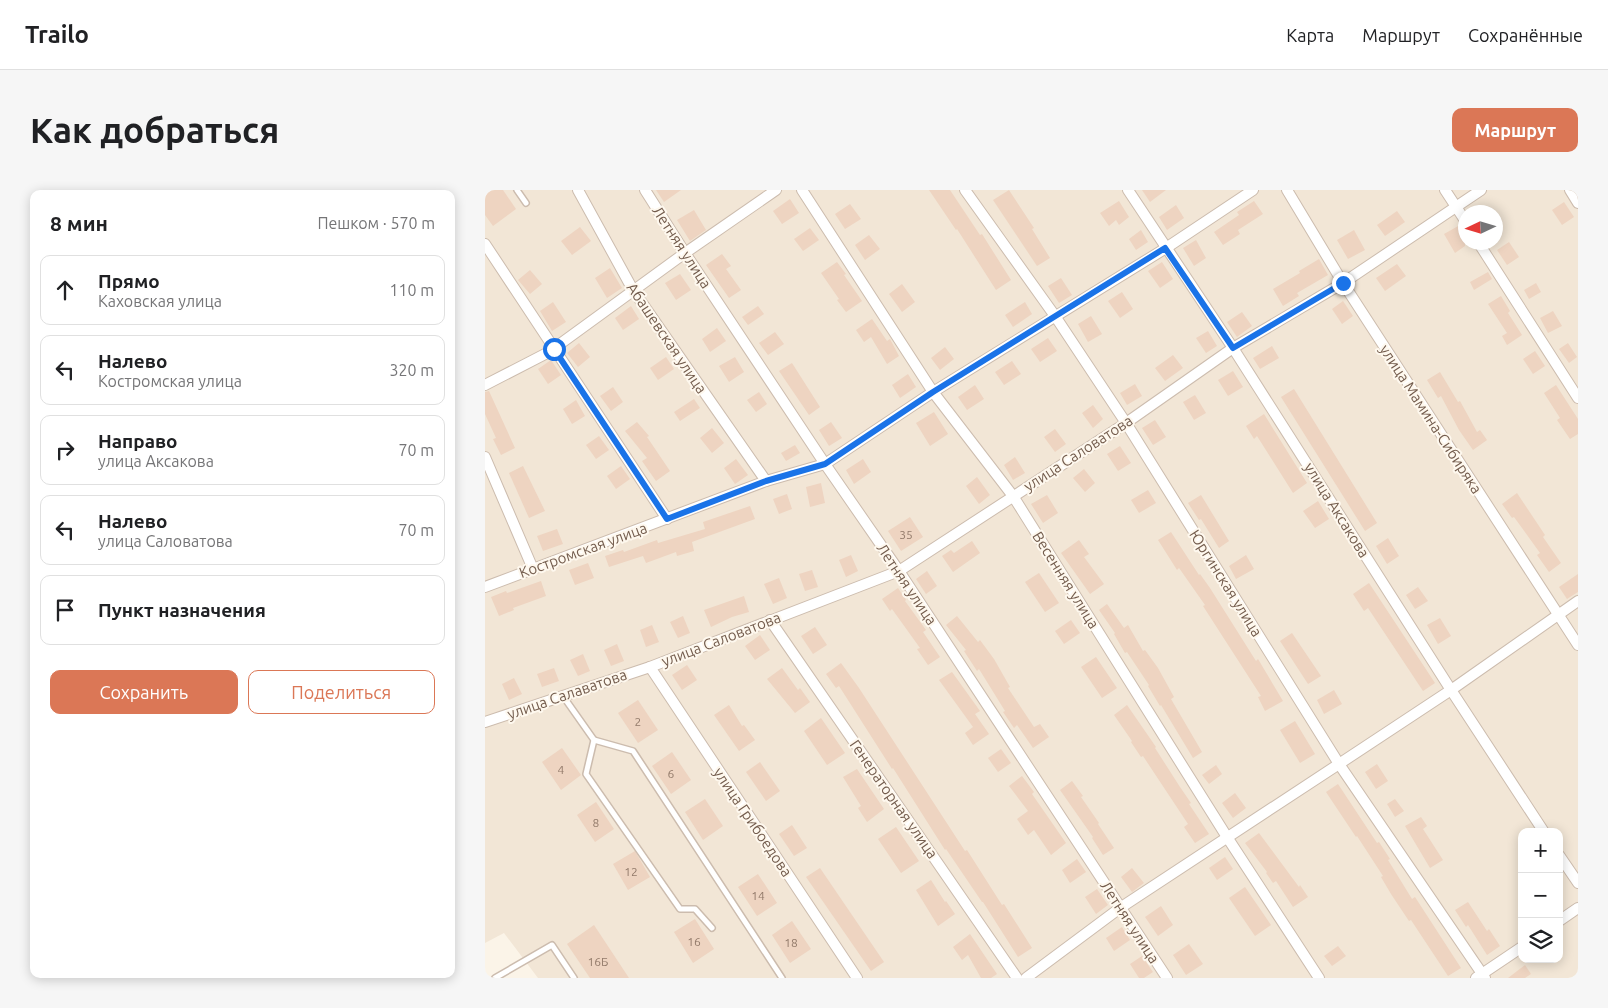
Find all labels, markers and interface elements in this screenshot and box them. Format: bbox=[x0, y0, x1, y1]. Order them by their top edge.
text: Trailo bbox=[25, 21, 89, 48]
text: Карта bbox=[1286, 25, 1334, 45]
text: Маршрут bbox=[1362, 25, 1440, 45]
text: Сохранённые bbox=[1468, 25, 1583, 45]
button: Маршрут bbox=[1452, 108, 1578, 152]
text: Как добраться bbox=[30, 110, 279, 150]
street label: Летняя улица bbox=[649, 203, 715, 291]
north arrow bbox=[1458, 205, 1503, 250]
text: 8 мин bbox=[50, 211, 108, 235]
text: Пешком · 570 m bbox=[317, 214, 435, 232]
text: Прямо bbox=[98, 270, 160, 292]
route end bbox=[1332, 272, 1355, 295]
icon: ahead bbox=[51, 276, 79, 304]
street label: Абашевская улица bbox=[624, 279, 710, 397]
text: 110 m bbox=[389, 281, 434, 299]
text: Каховская улица bbox=[98, 292, 222, 310]
route start bbox=[543, 338, 566, 361]
street label: улица Мамина-Сибиряка bbox=[1376, 341, 1486, 497]
text: Налево bbox=[98, 350, 167, 372]
icon: left bbox=[51, 356, 79, 384]
text: 320 m bbox=[389, 361, 434, 379]
text: Костромская улица bbox=[98, 372, 242, 390]
street label: улица Саловатова bbox=[1020, 411, 1136, 495]
text: Направо bbox=[98, 430, 178, 452]
icon: right bbox=[51, 436, 79, 464]
text: 70 m bbox=[398, 441, 434, 459]
text: улица Аксакова bbox=[98, 452, 214, 470]
street label: улица Аксакова bbox=[1301, 459, 1373, 561]
text: Налево bbox=[98, 510, 167, 532]
icon: left bbox=[51, 516, 79, 544]
street label: Костромская улица bbox=[517, 519, 649, 581]
text: 70 m bbox=[398, 521, 434, 539]
street label: Юргинская улица bbox=[1186, 526, 1266, 640]
house number: 35 bbox=[899, 528, 913, 541]
street label: Весенняя улица bbox=[1029, 528, 1103, 632]
text: улица Саловатова bbox=[98, 532, 233, 550]
street label: Летняя улица bbox=[873, 540, 941, 628]
icon: arrive bbox=[51, 596, 79, 624]
text: Пункт назначения bbox=[98, 599, 266, 621]
street label: улица Саловатова bbox=[659, 608, 783, 670]
street label: улица Салаватова bbox=[505, 666, 629, 722]
button: Сохранить bbox=[50, 670, 238, 714]
button: Поделиться bbox=[248, 670, 435, 714]
house number: 2 bbox=[635, 715, 641, 728]
street label: Генераторная улица bbox=[847, 736, 941, 862]
house number: 4 bbox=[558, 763, 565, 776]
street label: улица Грибоедова bbox=[710, 764, 796, 880]
house number: 6 bbox=[668, 767, 675, 780]
house number: 8 bbox=[593, 816, 600, 829]
map controls bbox=[1518, 828, 1563, 963]
button: + bbox=[1518, 828, 1563, 873]
house number: 12 bbox=[624, 865, 638, 878]
button: − bbox=[1518, 873, 1563, 918]
street label: Летняя улица bbox=[1097, 878, 1163, 966]
house number: 14 bbox=[751, 889, 765, 902]
button: layers bbox=[1518, 918, 1563, 963]
house number: 16 bbox=[687, 935, 701, 948]
house number: 18 bbox=[784, 936, 798, 949]
house number: 16Б bbox=[588, 955, 608, 968]

